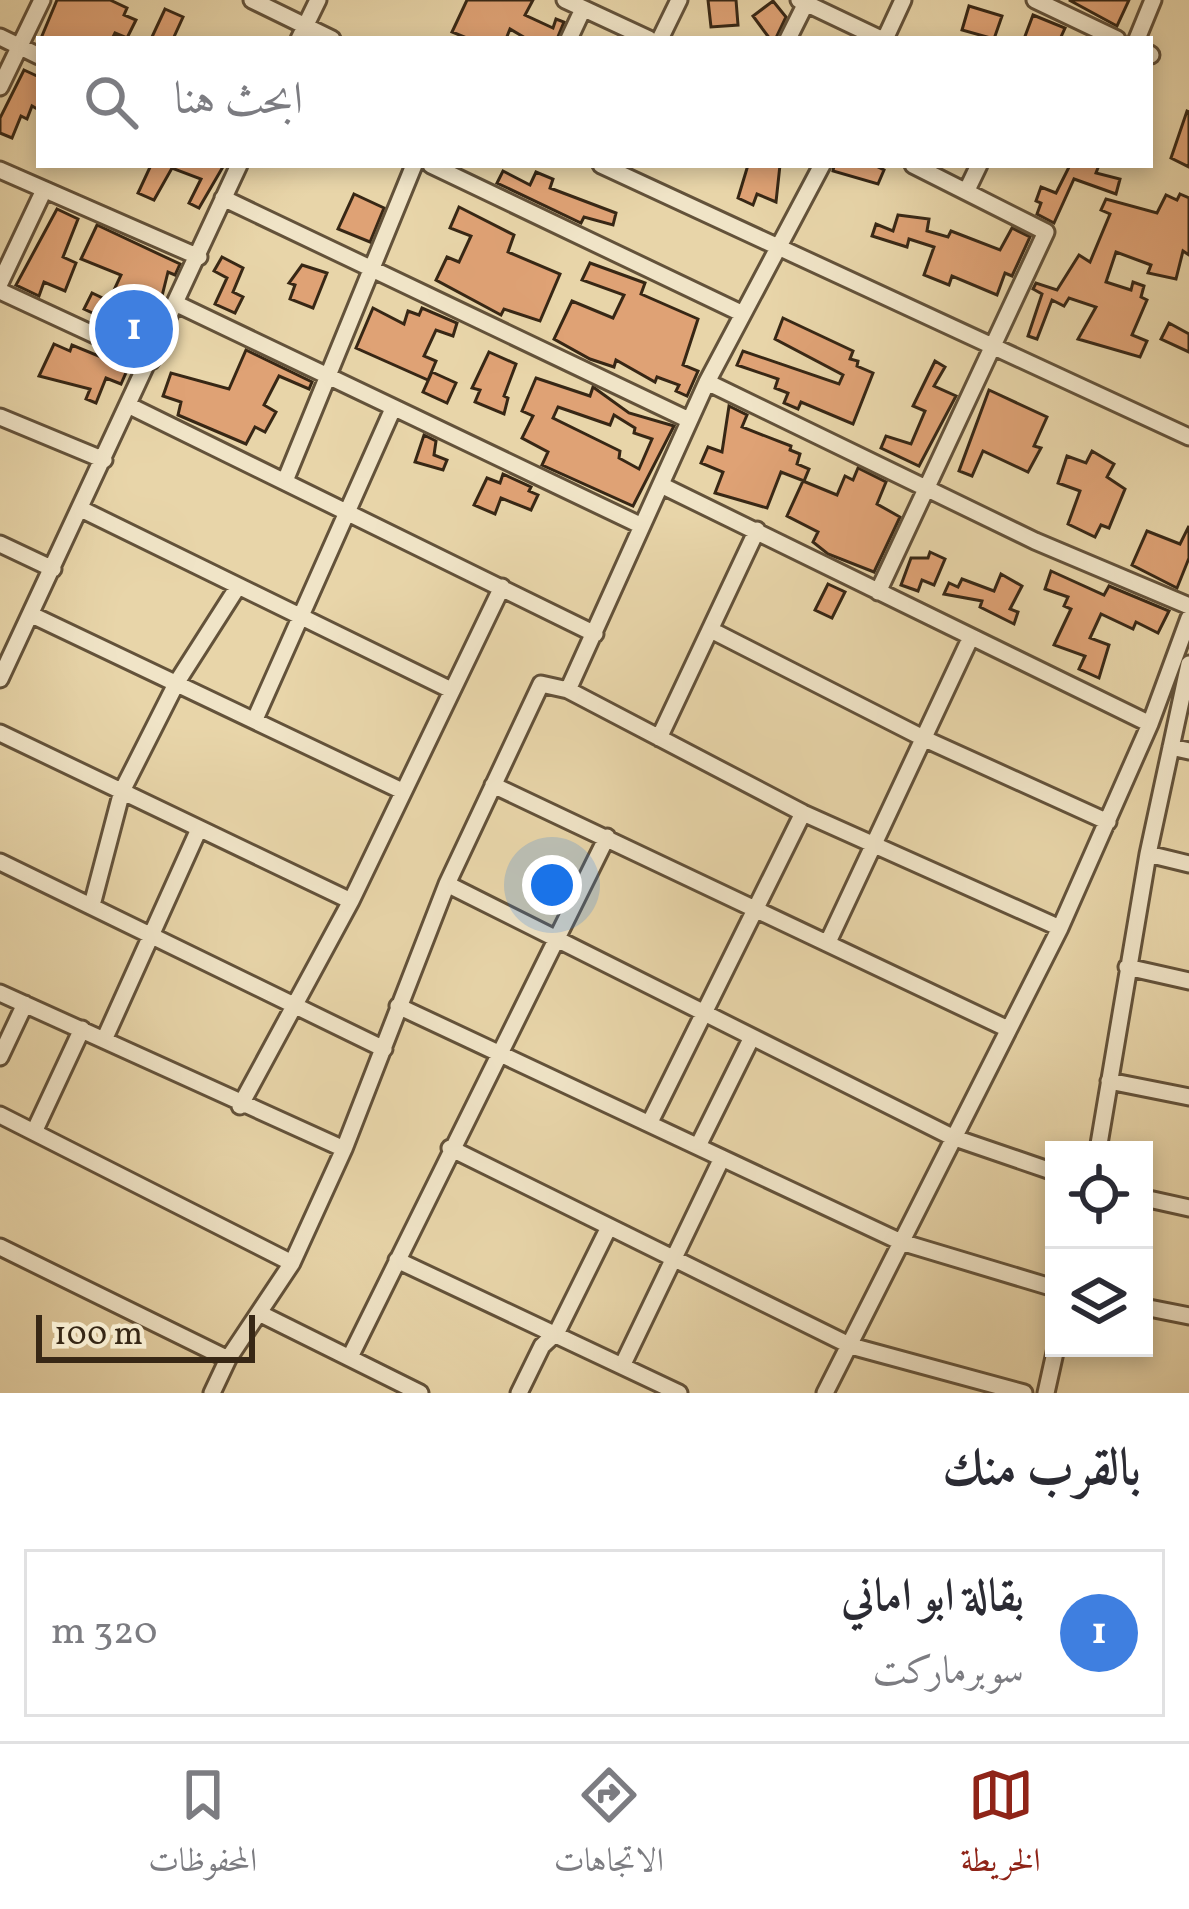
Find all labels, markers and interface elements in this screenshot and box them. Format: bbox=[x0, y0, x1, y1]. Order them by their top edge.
search box bbox=[36, 36, 1153, 168]
icon: search bbox=[78, 69, 144, 135]
text: ابحث هنا bbox=[174, 70, 303, 133]
pin: 1 bbox=[95, 284, 173, 374]
your location bbox=[522, 855, 582, 915]
map controls bbox=[1045, 1141, 1153, 1357]
button: locate bbox=[1045, 1141, 1153, 1249]
button: layers bbox=[1045, 1249, 1153, 1357]
scale bar bbox=[36, 1309, 255, 1362]
text: 100 m bbox=[54, 1313, 143, 1359]
text: بالقرب منك bbox=[942, 1435, 1141, 1506]
text: بقالة ابو اماني bbox=[841, 1567, 1024, 1630]
text: 320 m bbox=[51, 1606, 157, 1660]
text: 1 bbox=[1091, 1606, 1107, 1660]
text: سوبرماركت bbox=[873, 1646, 1024, 1700]
tab: المحفوظات bbox=[148, 1762, 257, 1892]
tab: الاتجاهات bbox=[554, 1762, 664, 1892]
tab: الخريطة bbox=[960, 1762, 1041, 1892]

